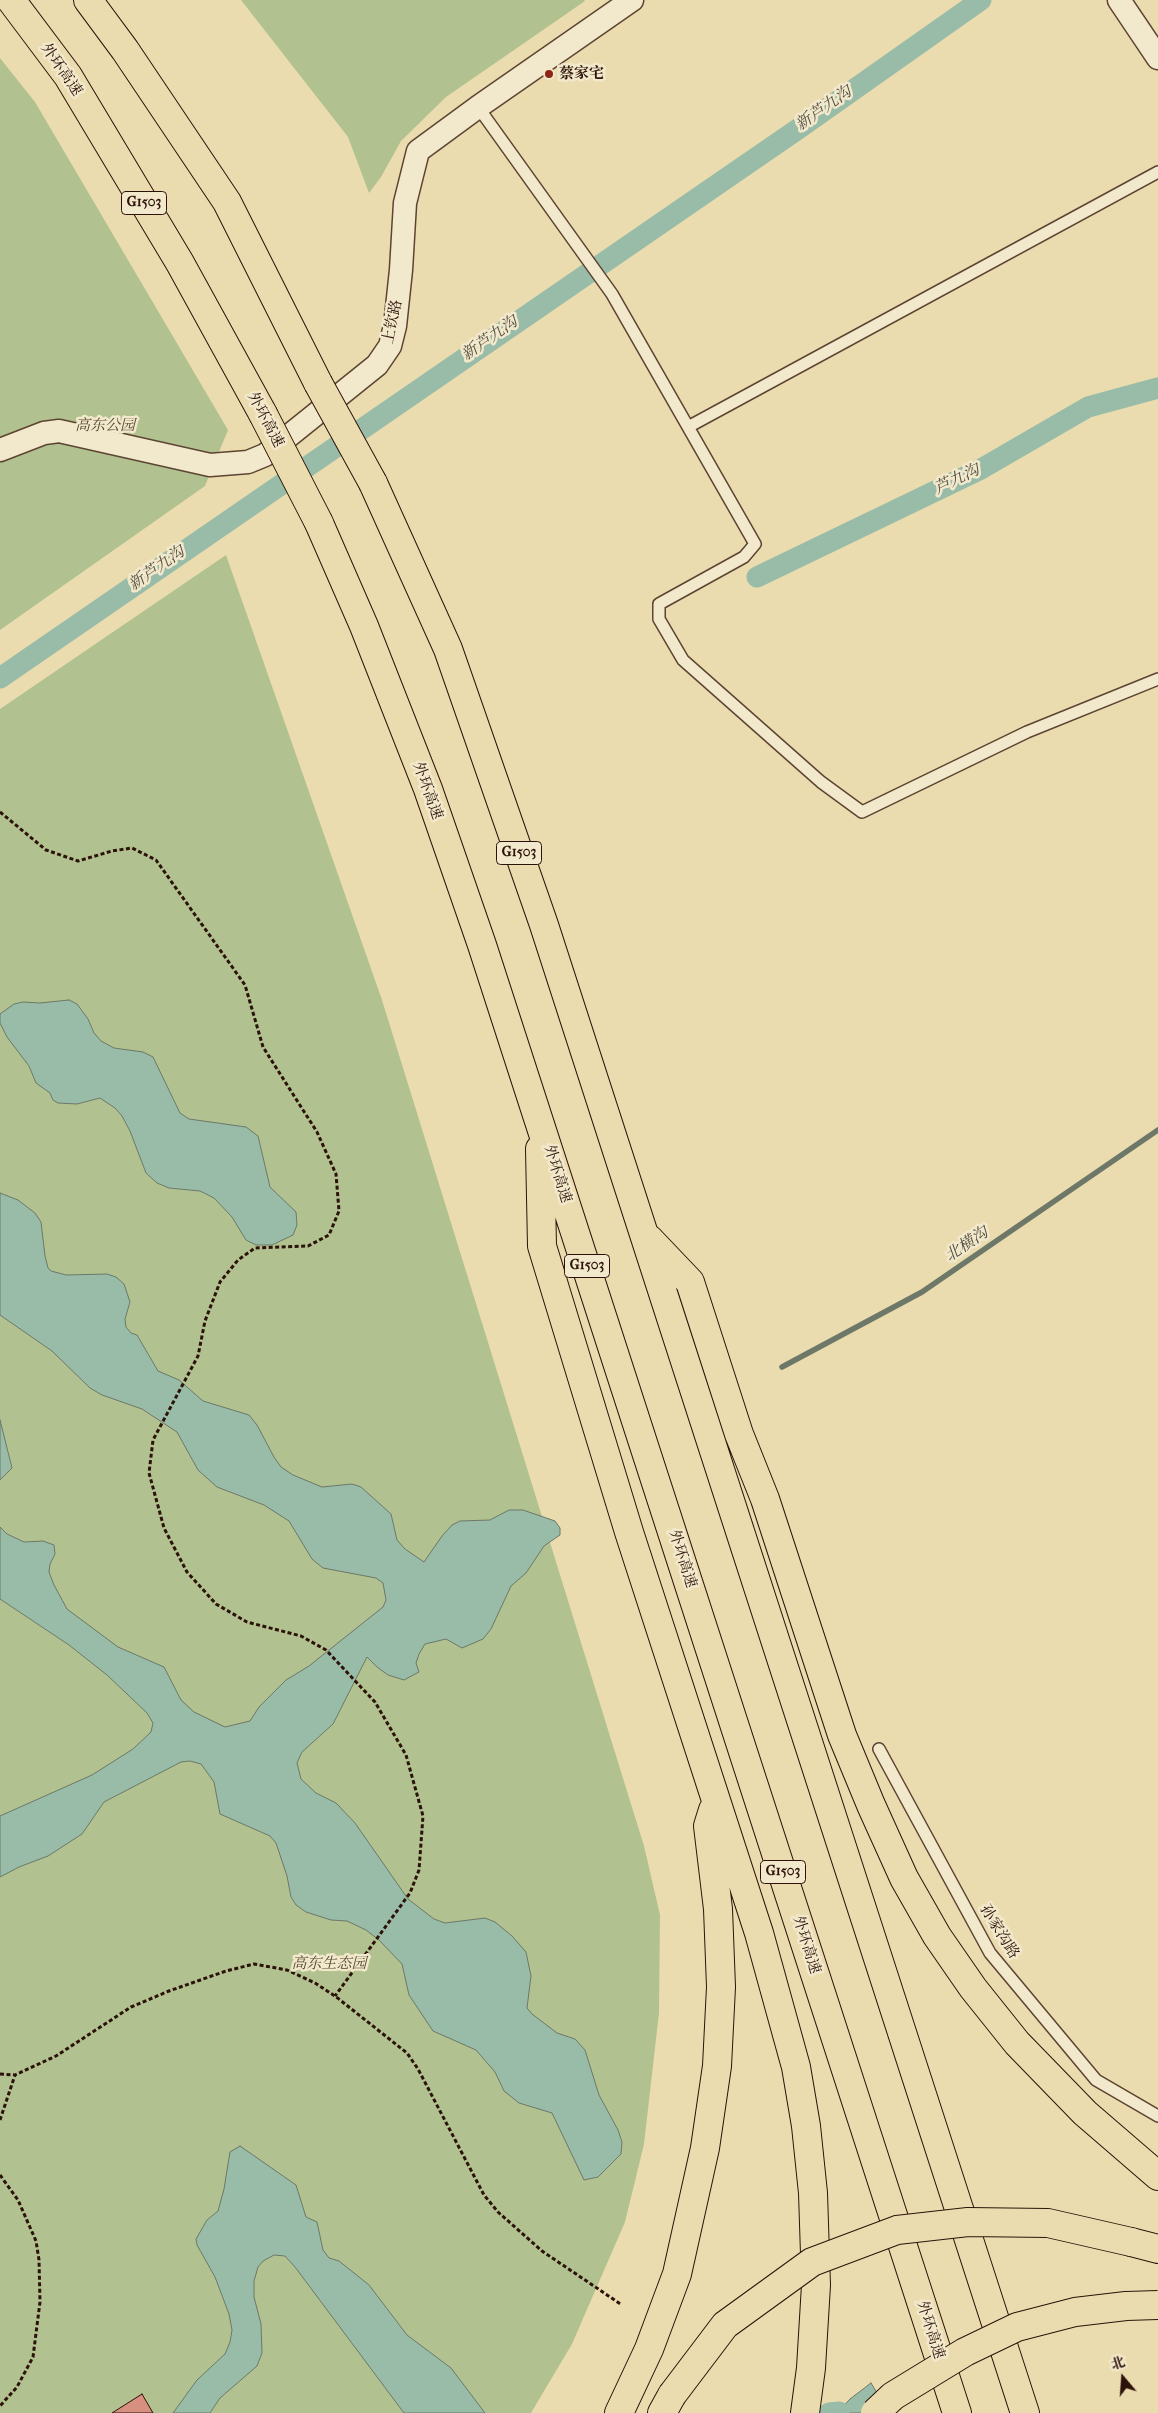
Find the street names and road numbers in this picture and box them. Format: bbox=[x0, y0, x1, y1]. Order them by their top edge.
street label: 外环高速 bbox=[36, 40, 86, 100]
road number: G1503 bbox=[122, 192, 166, 214]
street label: 上钦路 bbox=[380, 298, 406, 346]
street label: 外环高速 bbox=[243, 389, 287, 451]
street label: 外环高速 bbox=[408, 760, 446, 822]
road number: G1503 bbox=[496, 841, 542, 864]
street label: 外环高速 bbox=[539, 1143, 575, 1205]
road number: G1503 bbox=[564, 1254, 610, 1278]
street label: 外环高速 bbox=[664, 1528, 700, 1590]
road number: G1503 bbox=[760, 1860, 806, 1884]
street label: 孙家沟路 bbox=[975, 1902, 1023, 1962]
street label: 外环高速 bbox=[788, 1914, 824, 1976]
street label: 外环高速 bbox=[912, 2299, 948, 2361]

